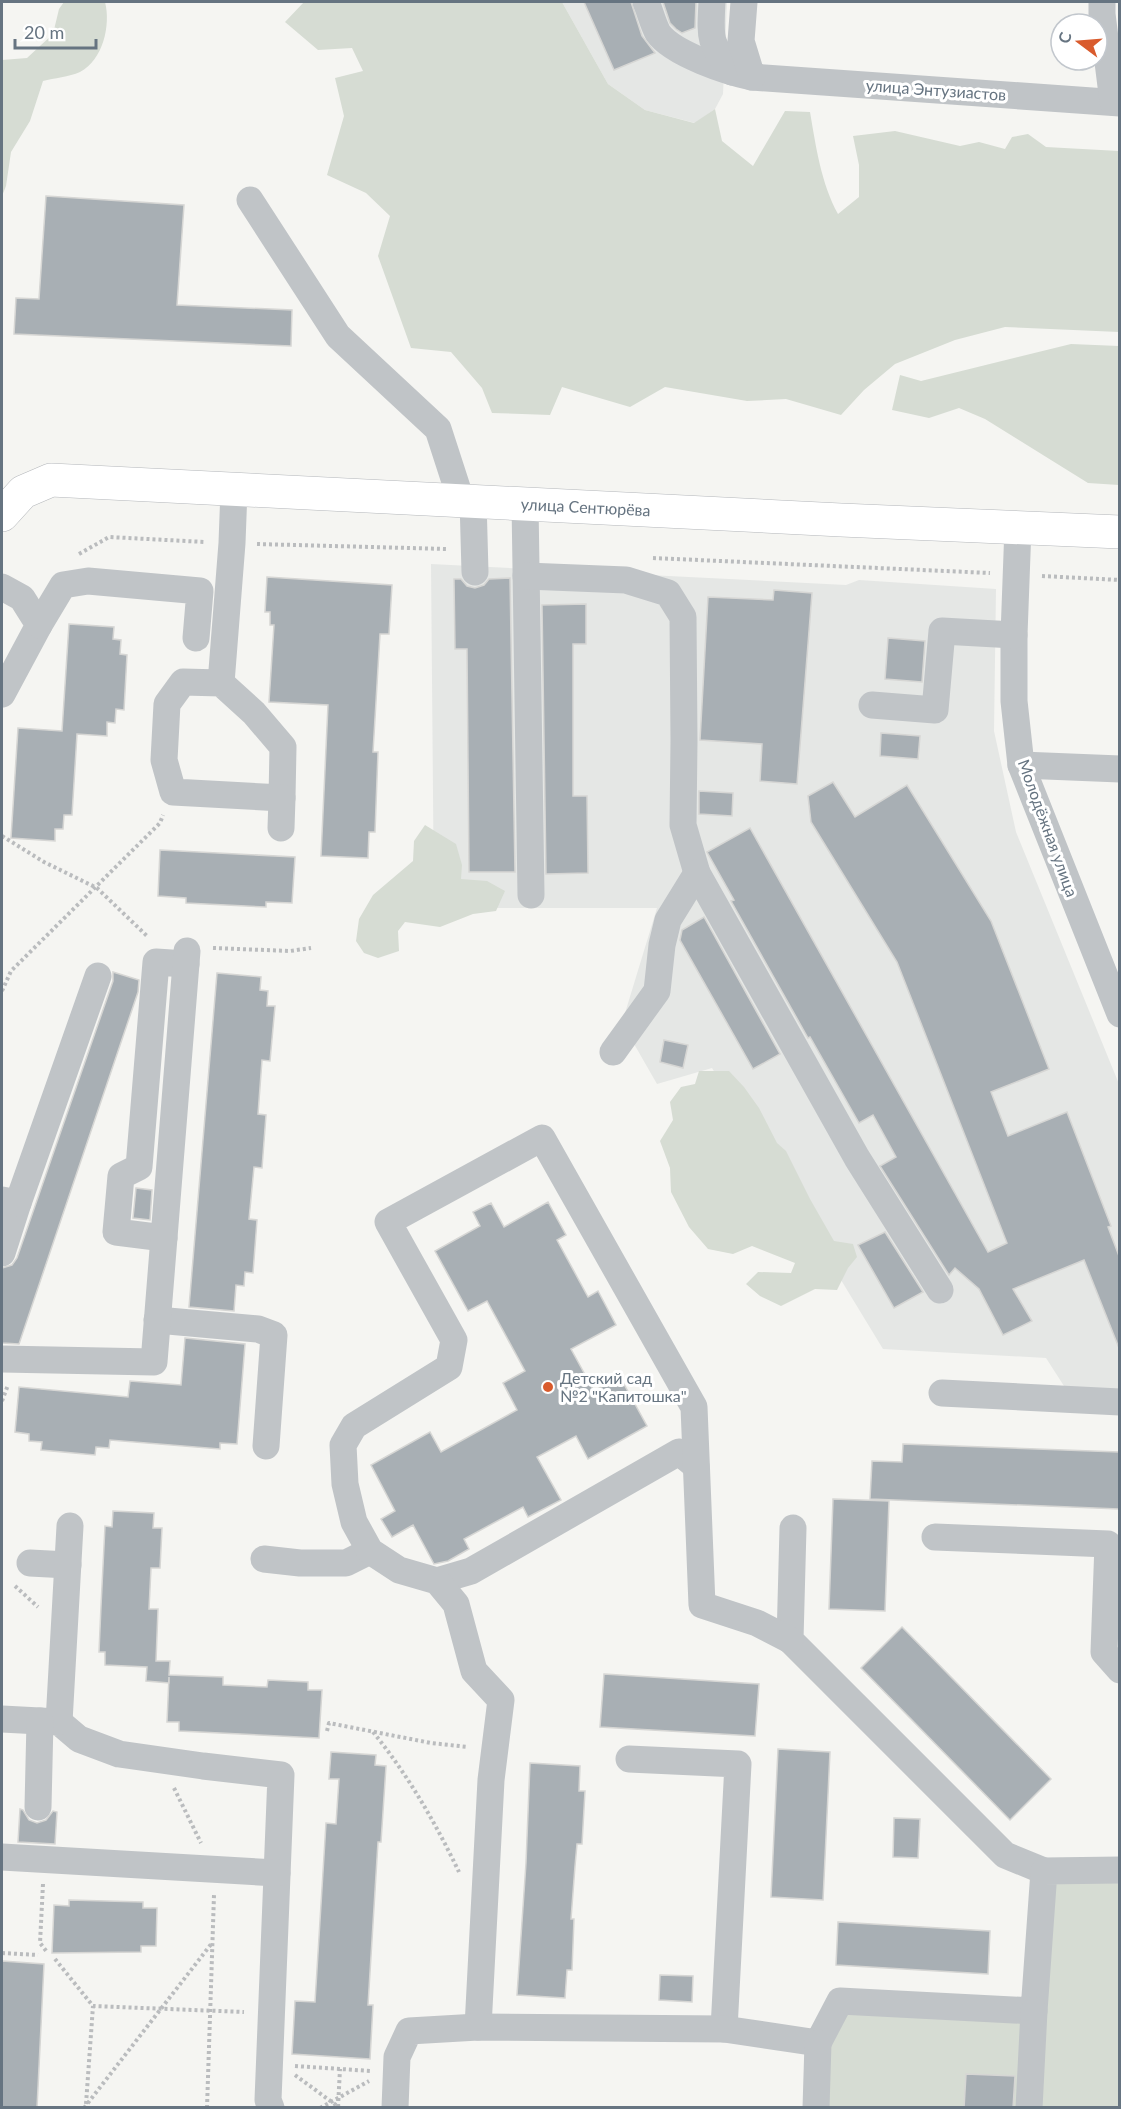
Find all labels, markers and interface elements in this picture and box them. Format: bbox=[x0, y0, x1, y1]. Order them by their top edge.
scale bar bbox=[15, 12, 96, 50]
north arrow bbox=[1049, 12, 1109, 72]
text: 20 m bbox=[24, 21, 64, 43]
text: С bbox=[1054, 30, 1075, 45]
street label: улица Энтузиастов bbox=[865, 75, 1007, 104]
street label: улица Сентюрёва bbox=[520, 494, 651, 519]
street label: Молодёжная улица bbox=[1015, 756, 1082, 899]
place label: Детский сад №2 "Капитошка" bbox=[560, 1368, 687, 1405]
marker: Детский сад №2 "Капитошка" bbox=[541, 1380, 555, 1394]

